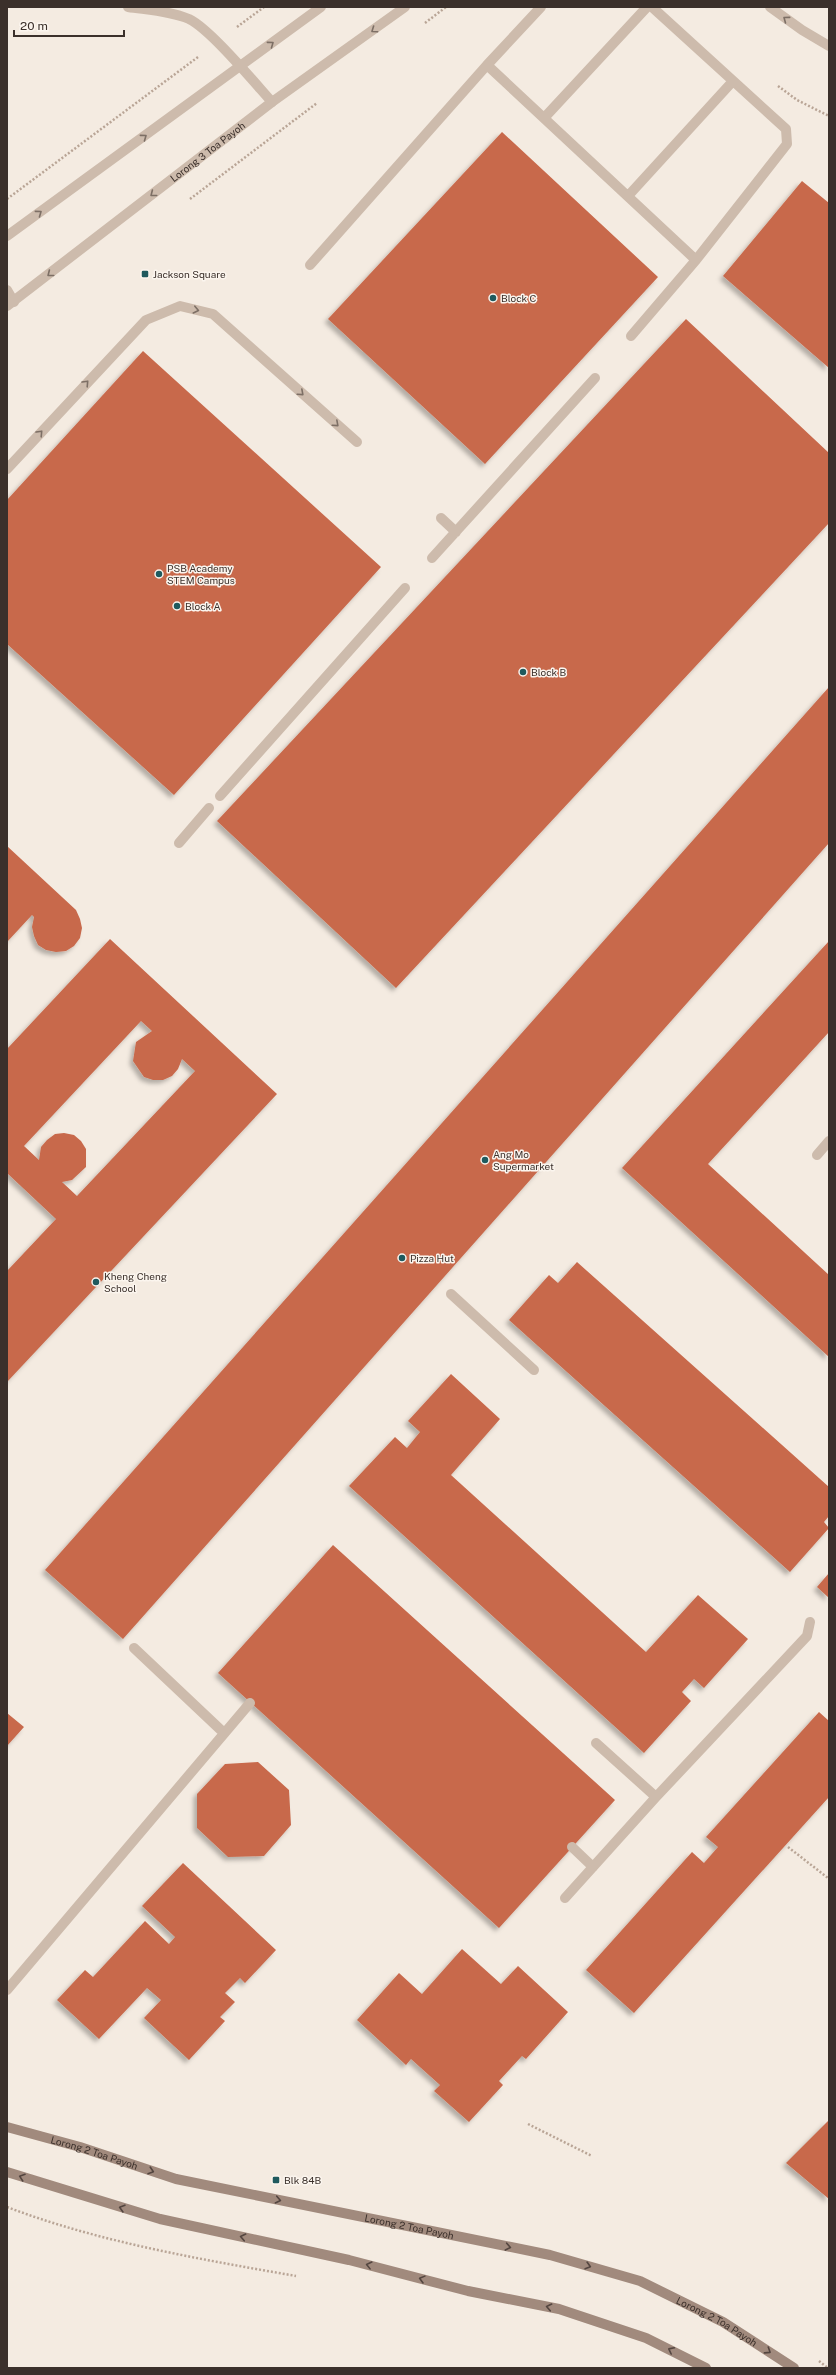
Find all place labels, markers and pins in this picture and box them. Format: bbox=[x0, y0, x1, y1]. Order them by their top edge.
place label: Jackson Square bbox=[153, 268, 226, 280]
marker: Jackson Square bbox=[140, 269, 150, 279]
place label: Block C bbox=[501, 292, 537, 304]
marker: Block C bbox=[488, 293, 498, 303]
place label: PSB Academy STEM Campus bbox=[167, 562, 235, 586]
marker: PSB Academy STEM Campus bbox=[154, 569, 164, 579]
place label: Block A bbox=[185, 600, 221, 612]
marker: Block A bbox=[172, 601, 182, 611]
place label: Block B bbox=[531, 666, 567, 678]
marker: Block B bbox=[518, 667, 528, 677]
place label: Ang Mo Supermarket bbox=[493, 1148, 554, 1172]
marker: Ang Mo Supermarket bbox=[480, 1155, 490, 1165]
place label: Pizza Hut bbox=[410, 1252, 454, 1264]
marker: Pizza Hut bbox=[397, 1253, 407, 1263]
place label: Kheng Cheng School bbox=[104, 1270, 167, 1294]
marker: Kheng Cheng School bbox=[91, 1277, 101, 1287]
place label: Blk 84B bbox=[284, 2174, 321, 2186]
marker: Blk 84B bbox=[271, 2175, 281, 2185]

